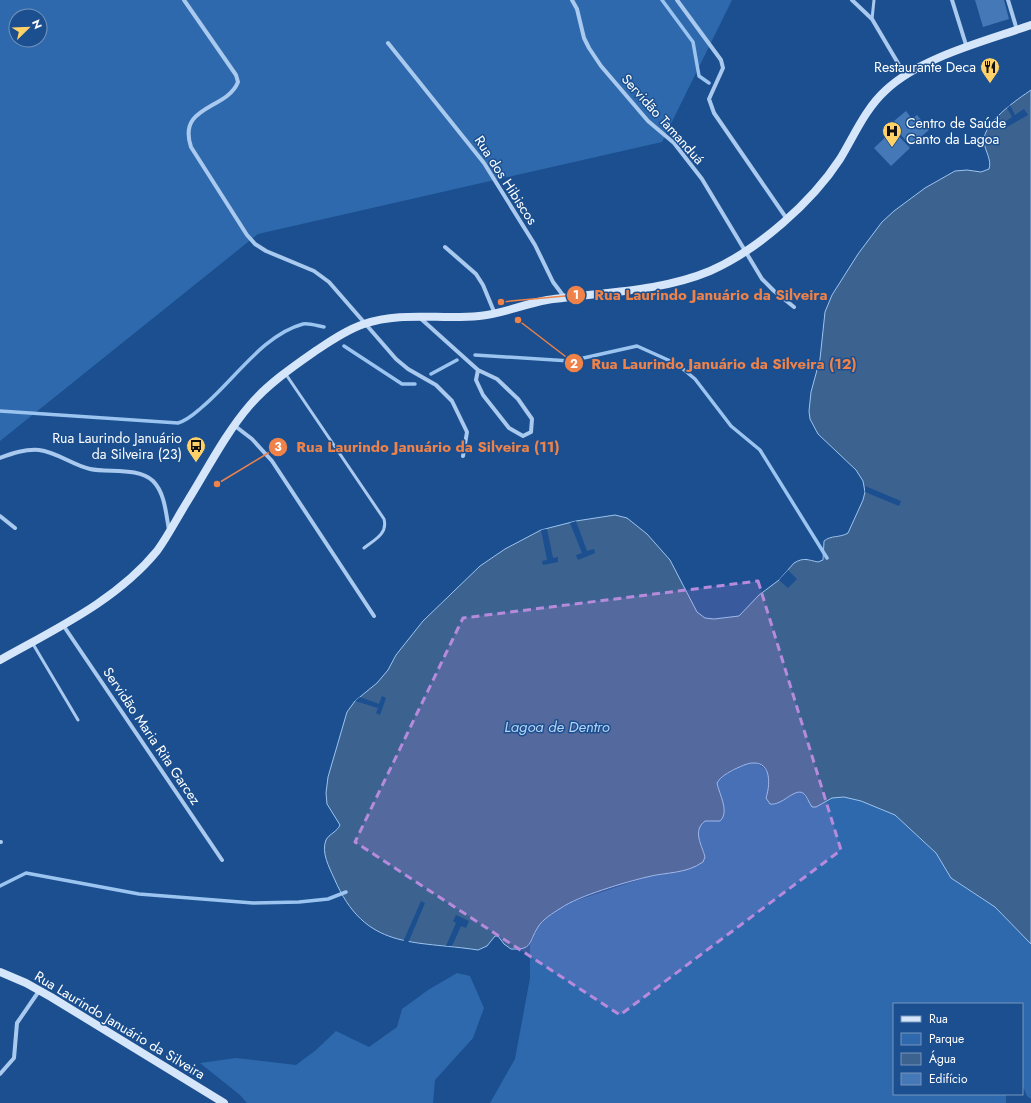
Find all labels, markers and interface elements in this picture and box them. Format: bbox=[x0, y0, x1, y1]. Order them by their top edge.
north arrow bbox=[8, 8, 48, 48]
text: N bbox=[28, 17, 46, 31]
restaurant icon: Restaurante Deca bbox=[979, 56, 1001, 84]
place label: Restaurante Deca bbox=[874, 57, 976, 77]
street label: Servidão Tamanduá bbox=[617, 69, 709, 169]
place label: Centro de Saúde Canto da Lagoa bbox=[906, 113, 1006, 149]
hospital icon: Centro de Saúde Canto da Lagoa bbox=[881, 120, 903, 148]
street label: Rua dos Hibiscos bbox=[470, 132, 542, 229]
callout: Rua Laurindo Januário da Silveira bbox=[566, 281, 836, 308]
text: Rua Laurindo Januário da Silveira bbox=[594, 284, 828, 306]
text: 1 bbox=[573, 286, 579, 304]
callout: Rua Laurindo Januário da Silveira (12) bbox=[564, 350, 865, 377]
text: Rua Laurindo Januário da Silveira (12) bbox=[591, 353, 857, 375]
text: 2 bbox=[570, 355, 578, 373]
place label: Rua Laurindo Januário da Silveira (23) bbox=[52, 428, 182, 464]
callout: Rua Laurindo Januário da Silveira (11) bbox=[268, 433, 567, 460]
bus stop icon: Rua Laurindo Januário da Silveira (23) bbox=[185, 435, 207, 463]
text: Rua Laurindo Januário da Silveira (11) bbox=[296, 436, 560, 458]
text: 3 bbox=[274, 438, 282, 456]
street label: Servidão Maria Rita Garcez bbox=[98, 663, 206, 809]
water label: Lagoa de Dentro bbox=[504, 716, 610, 738]
street label: Rua Laurindo Januário da Silveira bbox=[31, 966, 209, 1084]
legend bbox=[893, 1003, 1023, 1095]
text: Rua bbox=[929, 1010, 948, 1028]
text: Parque bbox=[929, 1030, 964, 1048]
text: Água bbox=[929, 1050, 956, 1068]
text: Edifício bbox=[929, 1070, 968, 1088]

